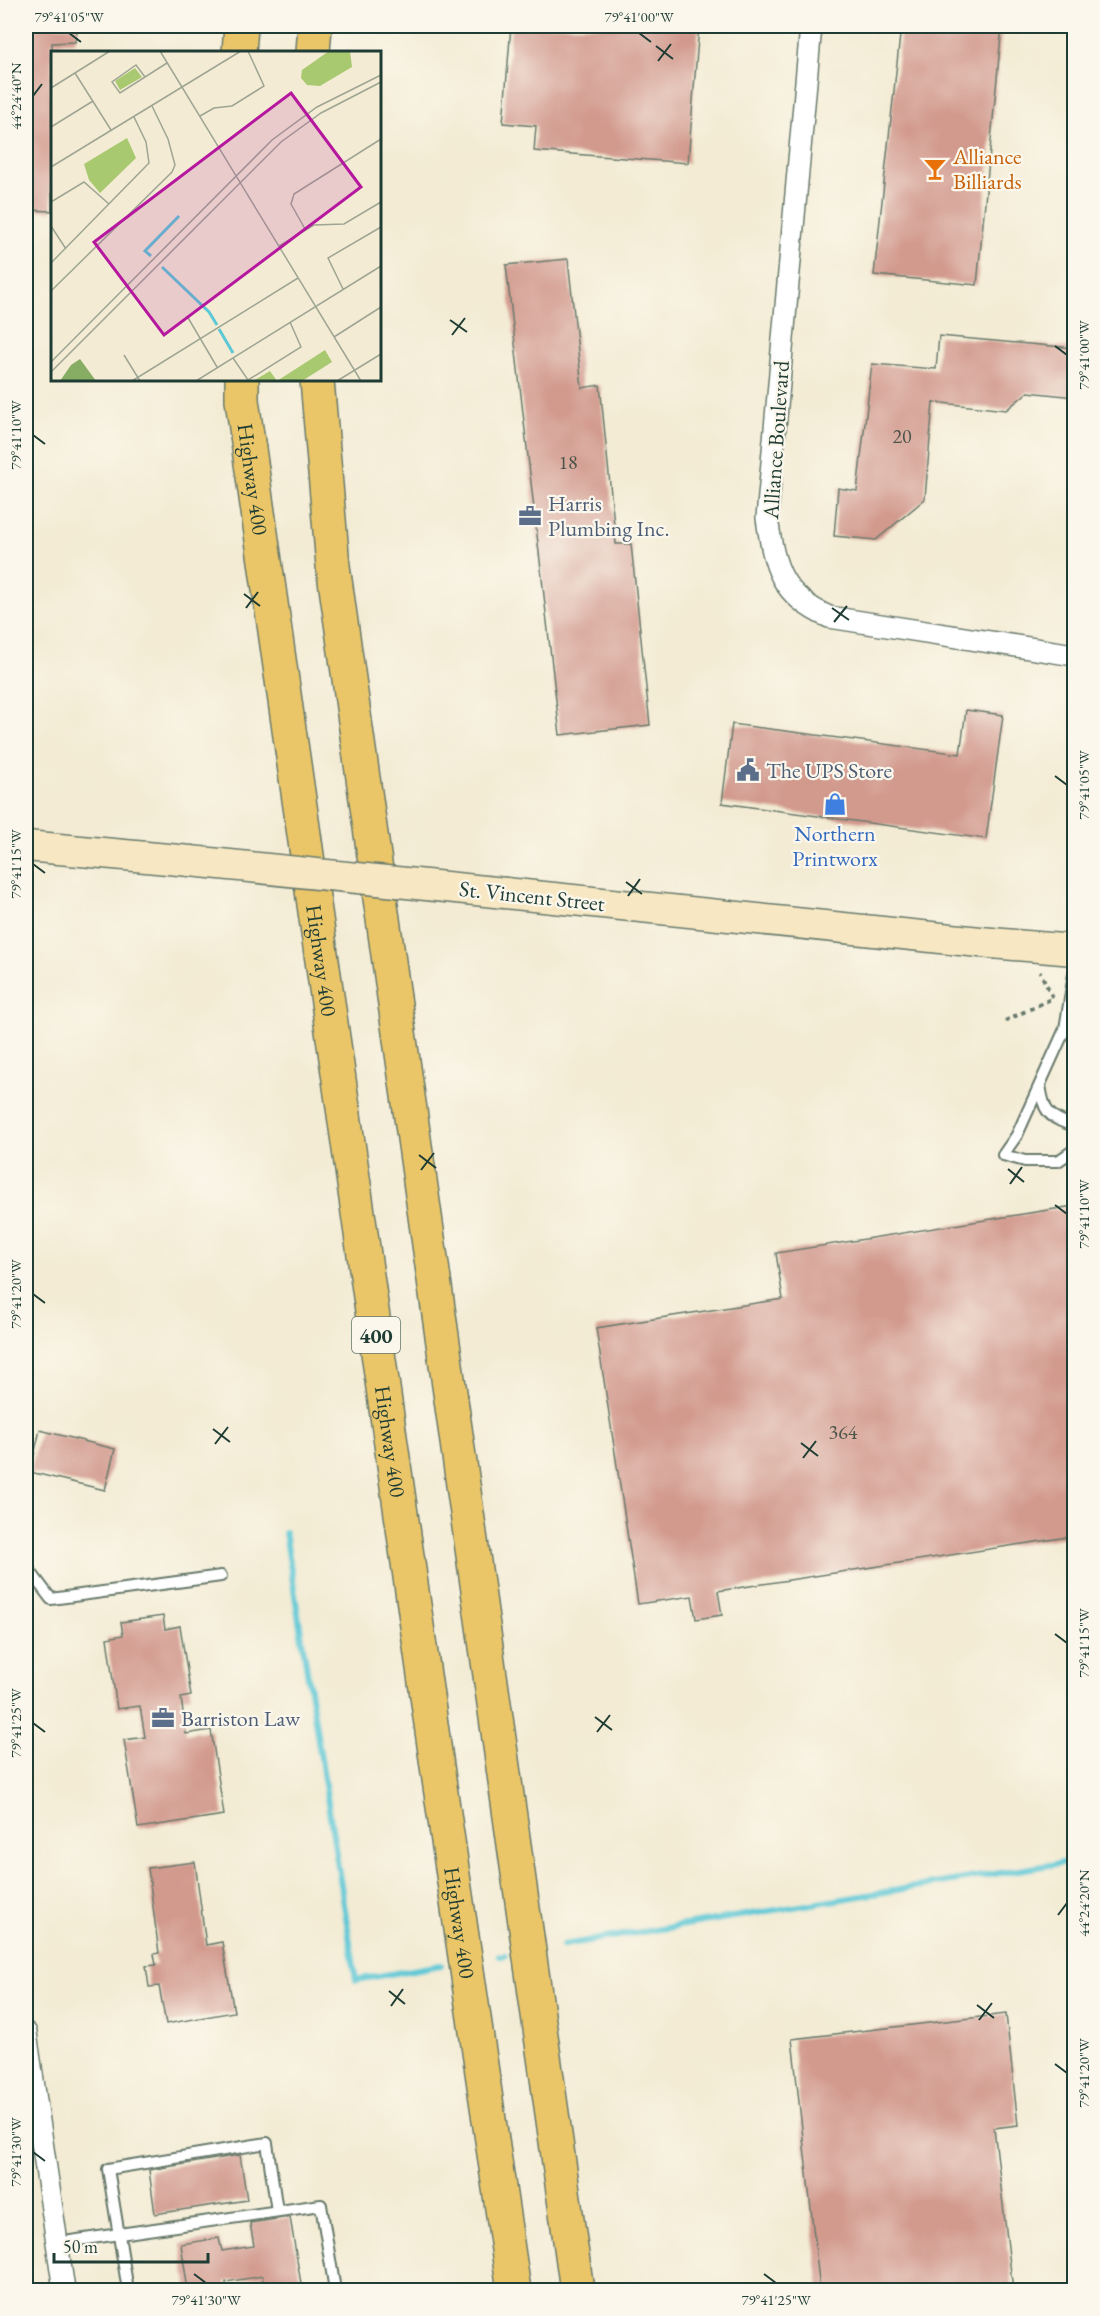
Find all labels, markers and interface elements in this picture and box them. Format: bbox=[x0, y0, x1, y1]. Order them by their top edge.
text: 79°41'05"W bbox=[34, 7, 104, 26]
text: 79°41'00"W bbox=[604, 7, 674, 26]
inset map bbox=[51, 51, 381, 381]
text: 44°24'40"N bbox=[6, 62, 25, 130]
place label: Alliance Billiards bbox=[952, 142, 1022, 196]
bar icon: Alliance Billiards bbox=[922, 156, 948, 182]
text: 79°41'00"W bbox=[1074, 320, 1093, 390]
street label: Alliance Boulevard bbox=[756, 359, 796, 521]
text: 79°41'10"W bbox=[6, 400, 25, 470]
street label: Highway 400 bbox=[231, 421, 276, 537]
house number: 20 bbox=[892, 423, 912, 449]
house number: 18 bbox=[558, 449, 578, 475]
place label: Harris Plumbing Inc. bbox=[548, 489, 670, 543]
office icon: Harris Plumbing Inc. bbox=[517, 503, 543, 529]
text: 79°41'05"W bbox=[1074, 750, 1093, 820]
place label: The UPS Store bbox=[766, 756, 892, 785]
public building icon: The UPS Store bbox=[735, 757, 761, 783]
shop icon: Northern Printworx bbox=[822, 791, 848, 817]
place label: Northern Printworx bbox=[792, 819, 878, 873]
text: 79°41'15"W bbox=[6, 829, 25, 899]
street label: St. Vincent Street bbox=[458, 874, 606, 918]
street label: Highway 400 bbox=[300, 903, 344, 1019]
text: 79°41'10"W bbox=[1074, 1179, 1093, 1249]
text: 79°41'20"W bbox=[6, 1259, 25, 1329]
road number: 400 bbox=[352, 1317, 400, 1353]
street label: Highway 400 bbox=[368, 1384, 413, 1500]
house number: 364 bbox=[829, 1419, 858, 1445]
text: 79°41'15"W bbox=[1074, 1608, 1093, 1678]
text: 79°41'25"W bbox=[6, 1688, 25, 1758]
place label: Barriston Law bbox=[181, 1704, 301, 1733]
office icon: Barriston Law bbox=[150, 1705, 176, 1731]
street label: Highway 400 bbox=[437, 1865, 483, 1981]
text: 44°24'20"N bbox=[1074, 1869, 1093, 1937]
text: 79°41'20"W bbox=[1074, 2038, 1093, 2108]
text: 79°41'30"W bbox=[6, 2117, 25, 2187]
scale bar bbox=[54, 2226, 208, 2264]
text: 50 m bbox=[63, 2235, 98, 2258]
text: 79°41'30"W bbox=[171, 2290, 241, 2309]
text: 79°41'25"W bbox=[741, 2290, 811, 2309]

